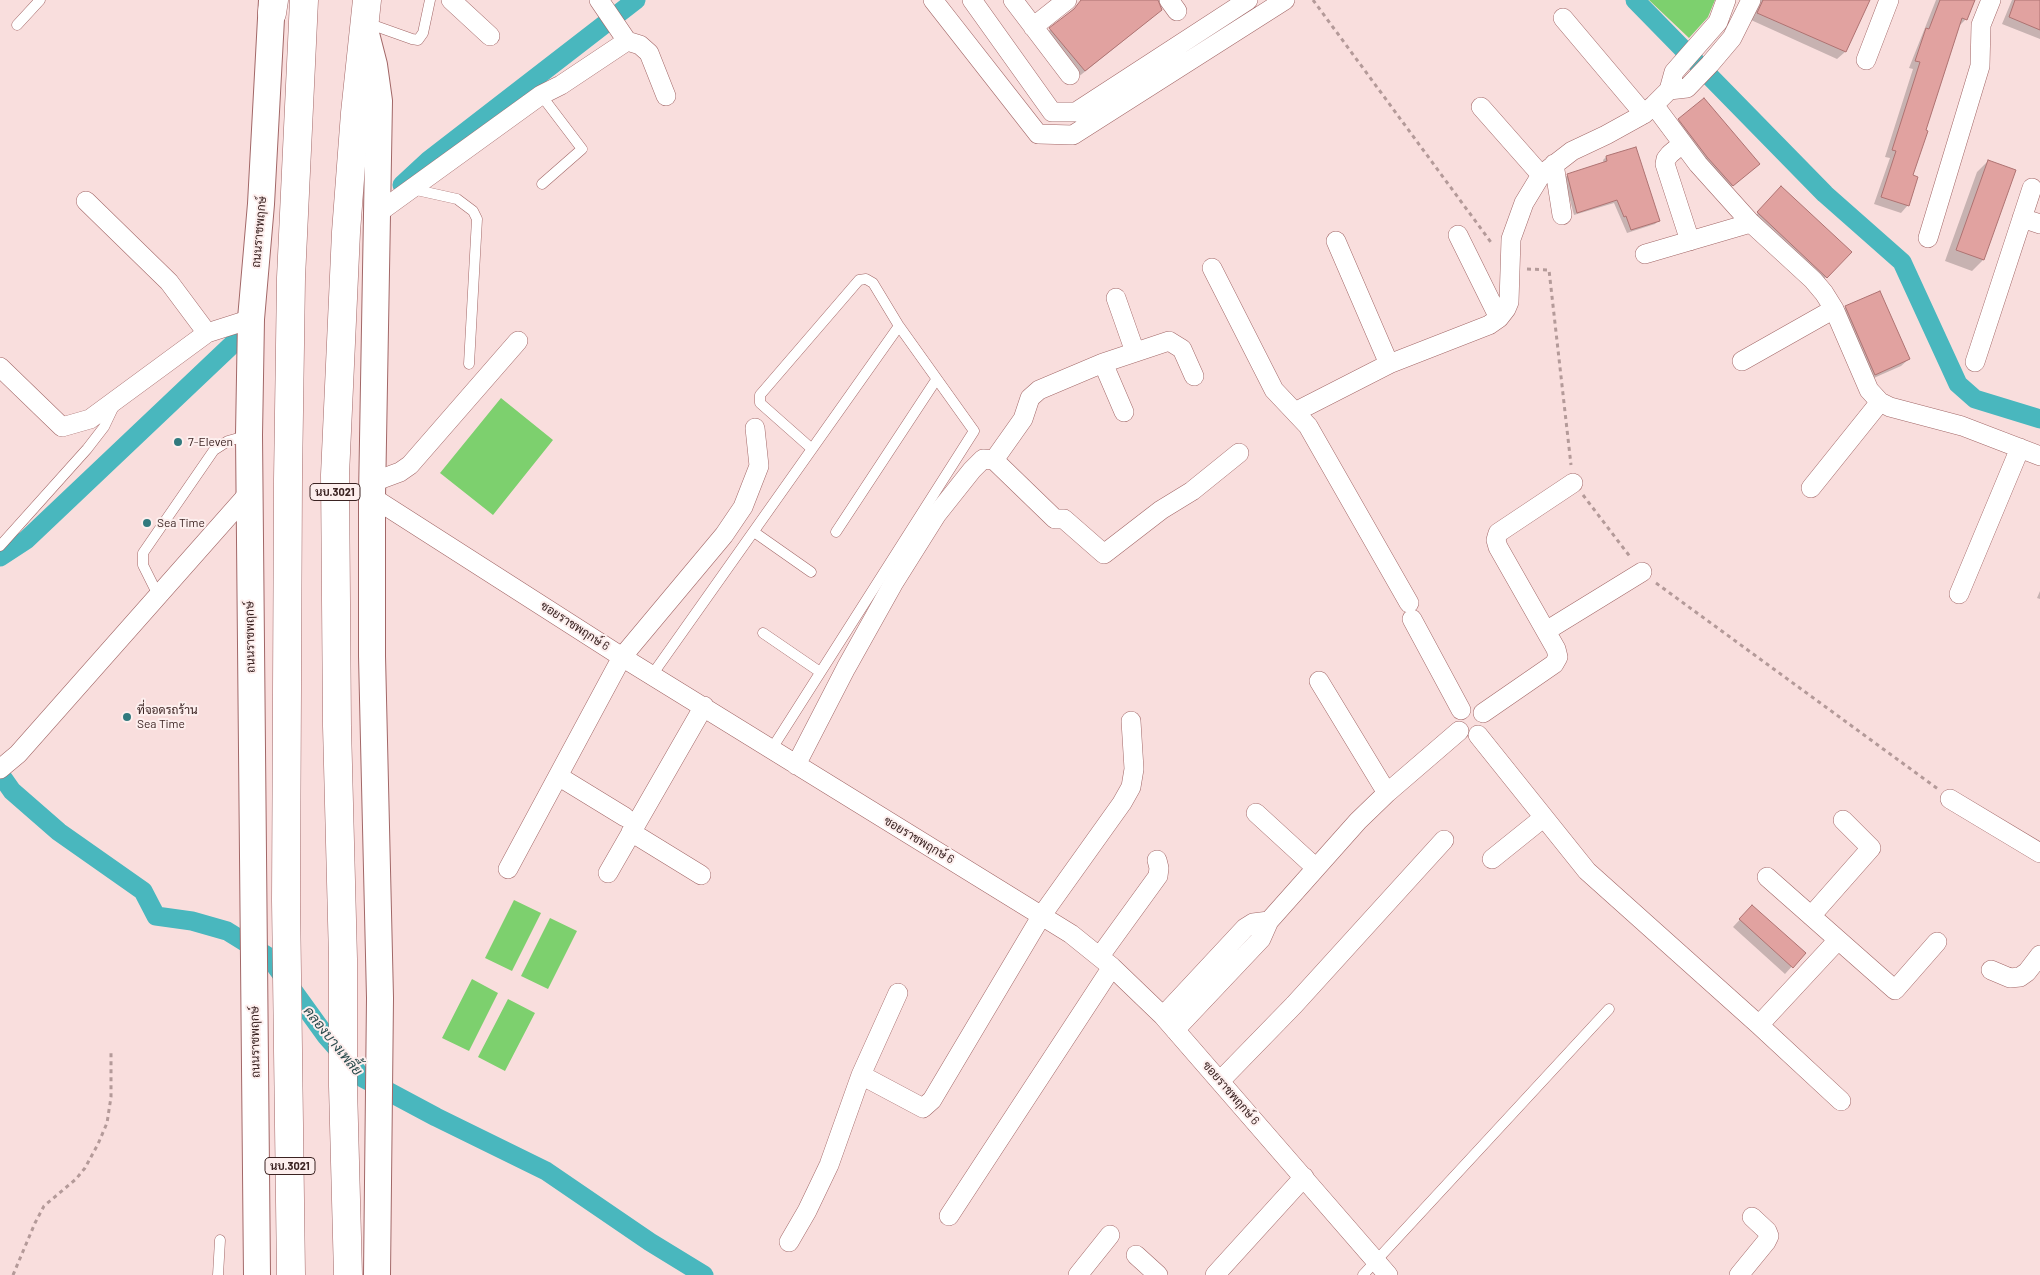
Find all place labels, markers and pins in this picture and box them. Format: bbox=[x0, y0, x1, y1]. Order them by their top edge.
place label: 7-Eleven bbox=[188, 435, 233, 449]
marker: 7-Eleven bbox=[172, 436, 184, 448]
place label: Sea Time bbox=[157, 516, 205, 530]
marker: Sea Time bbox=[141, 517, 153, 529]
place label: ที่จอดรถร้าน Sea Time bbox=[137, 703, 198, 731]
marker: ที่จอดรถร้าน Sea Time bbox=[121, 711, 133, 723]

